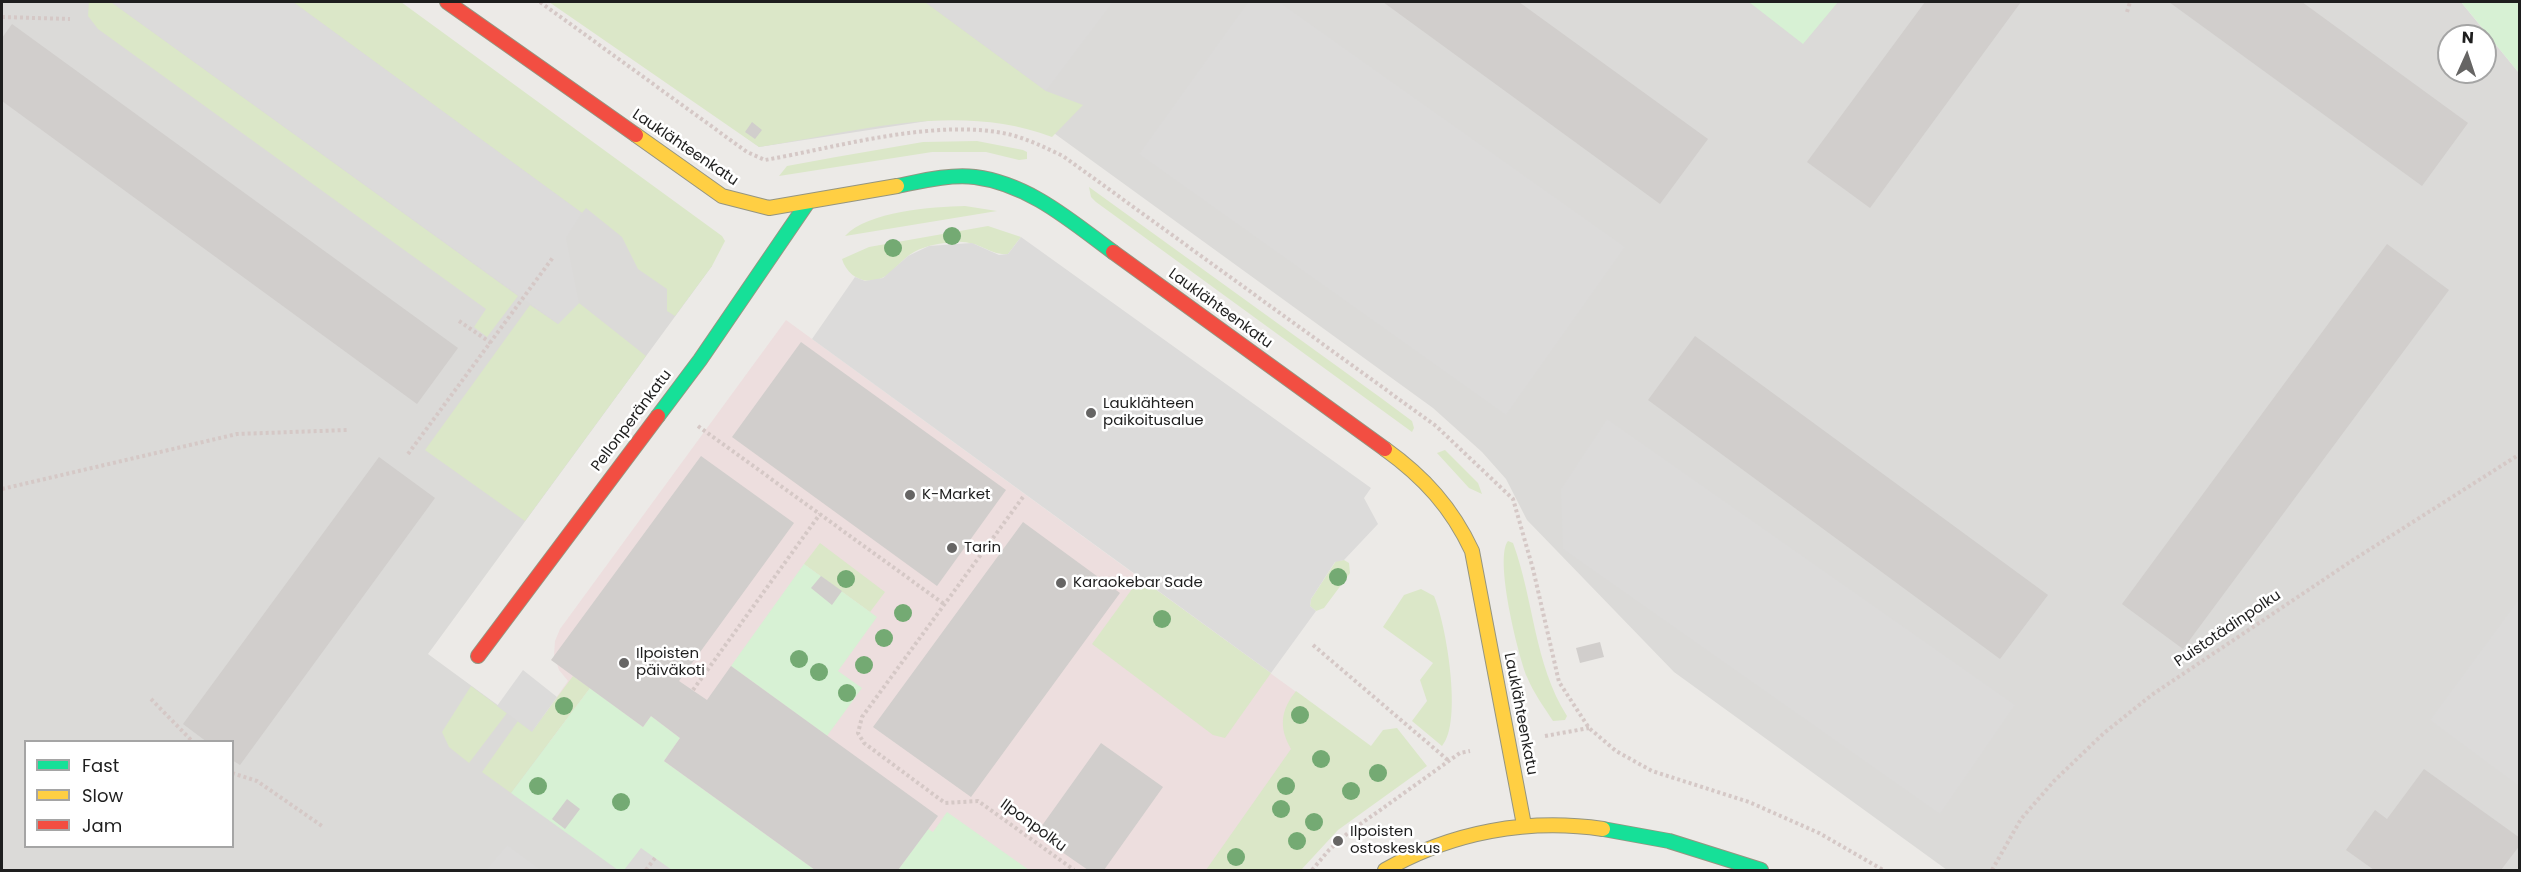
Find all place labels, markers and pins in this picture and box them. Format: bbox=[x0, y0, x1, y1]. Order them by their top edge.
place label: Lauklähteen paikoitusalue bbox=[1103, 395, 1204, 430]
marker: Lauklähteen paikoitusalue bbox=[1084, 406, 1098, 420]
place label: K-Market bbox=[922, 486, 990, 504]
marker: K-Market bbox=[903, 488, 917, 502]
place label: Tarin bbox=[964, 539, 1001, 557]
marker: Tarin bbox=[945, 541, 959, 555]
place label: Karaokebar Sade bbox=[1073, 574, 1203, 592]
marker: Karaokebar Sade bbox=[1054, 576, 1068, 590]
place label: Ilpoisten päiväkoti bbox=[636, 645, 705, 680]
marker: Ilpoisten päiväkoti bbox=[617, 656, 631, 670]
place label: Ilpoisten ostoskeskus bbox=[1350, 823, 1440, 858]
marker: Ilpoisten ostoskeskus bbox=[1331, 834, 1345, 848]

